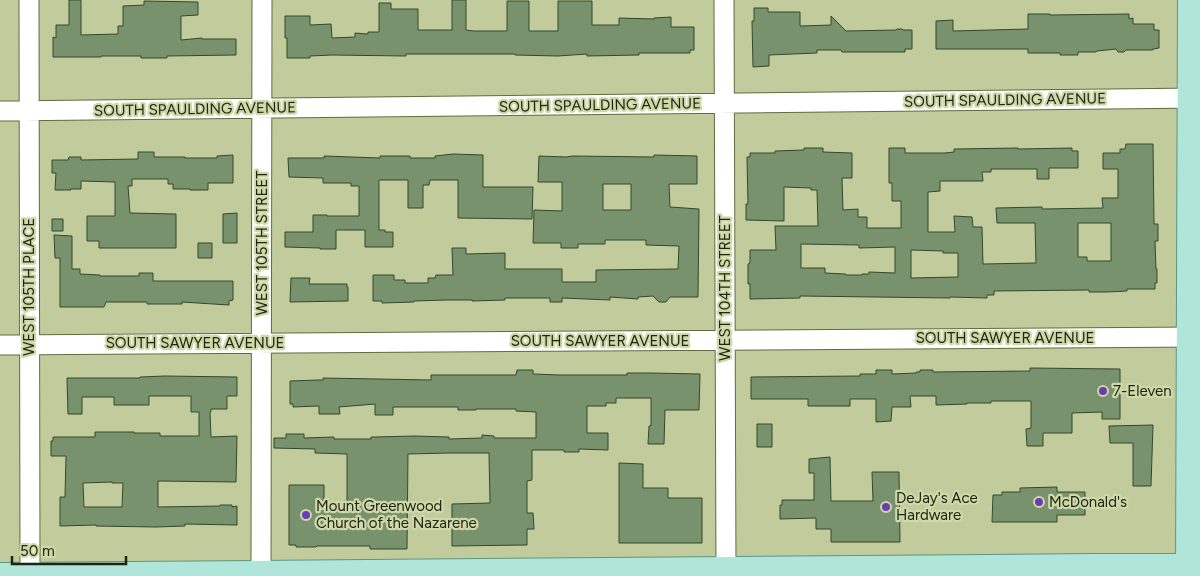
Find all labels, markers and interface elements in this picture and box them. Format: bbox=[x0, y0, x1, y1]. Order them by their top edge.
street label: SOUTH SPAULDING AVENUE bbox=[904, 89, 1106, 111]
street label: SOUTH SPAULDING AVENUE bbox=[499, 94, 701, 116]
street label: SOUTH SPAULDING AVENUE bbox=[94, 98, 296, 120]
street label: WEST 105TH STREET bbox=[253, 170, 271, 316]
street label: WEST 104TH STREET bbox=[716, 214, 734, 361]
street label: WEST 105TH PLACE bbox=[20, 218, 38, 356]
street label: SOUTH SAWYER AVENUE bbox=[916, 329, 1094, 347]
street label: SOUTH SAWYER AVENUE bbox=[511, 332, 689, 350]
street label: SOUTH SAWYER AVENUE bbox=[106, 334, 284, 352]
place label: 7-Eleven bbox=[1113, 382, 1172, 400]
marker: 7-Eleven bbox=[1097, 385, 1109, 397]
place label: DeJay's Ace Hardware bbox=[896, 489, 978, 524]
place label: McDonald's bbox=[1049, 493, 1127, 511]
marker: McDonald's bbox=[1033, 496, 1045, 508]
place label: Mount Greenwood Church of the Nazarene bbox=[316, 497, 477, 532]
marker: DeJay's Ace Hardware bbox=[880, 501, 892, 513]
marker: Mount Greenwood Church of the Nazarene bbox=[300, 509, 312, 521]
scale bar bbox=[12, 534, 126, 566]
text: 50 m bbox=[20, 542, 55, 560]

